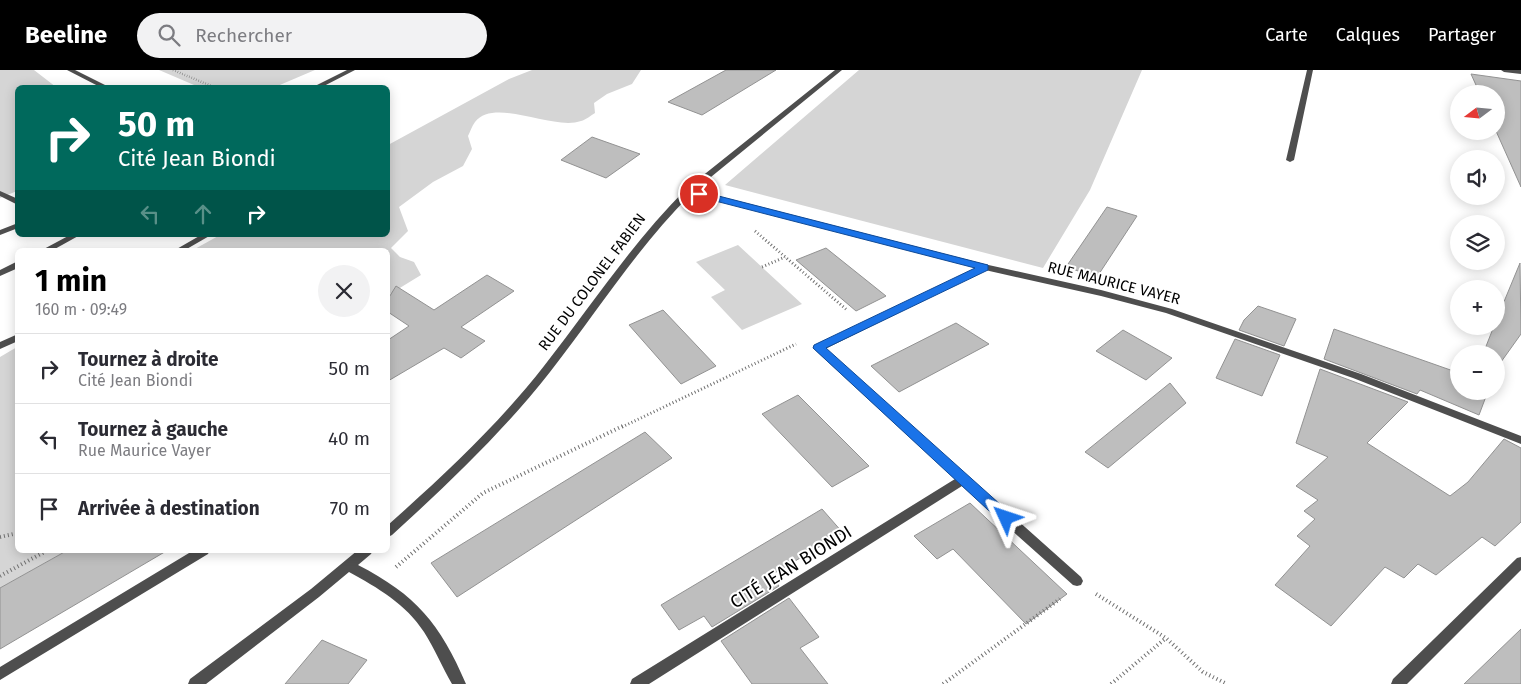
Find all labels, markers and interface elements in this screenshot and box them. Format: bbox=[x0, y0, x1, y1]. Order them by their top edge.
search box bbox=[137, 13, 487, 58]
text: Beeline bbox=[25, 21, 107, 49]
icon: search bbox=[155, 21, 183, 49]
text: Rechercher bbox=[195, 24, 292, 47]
text: Carte bbox=[1265, 24, 1308, 46]
text: Calques bbox=[1336, 24, 1400, 46]
text: Partager bbox=[1428, 24, 1496, 46]
north arrow bbox=[1450, 85, 1505, 140]
map controls bbox=[1450, 85, 1505, 400]
text: 50 m bbox=[118, 103, 195, 145]
icon: right bbox=[35, 105, 100, 170]
text: Cité Jean Biondi bbox=[118, 145, 276, 172]
button: sound bbox=[1450, 150, 1505, 205]
pin bbox=[678, 173, 720, 215]
icon: arrive bbox=[685, 180, 713, 208]
icon: left bbox=[136, 200, 164, 228]
icon: ahead bbox=[189, 200, 217, 228]
icon: right bbox=[242, 200, 270, 228]
street label: RUE DU COLONEL FABIEN bbox=[535, 210, 649, 354]
button: layers bbox=[1450, 215, 1505, 270]
street label: RUE MAURICE VAYER bbox=[1046, 258, 1182, 308]
text: 1 min bbox=[35, 263, 107, 299]
button: close bbox=[318, 265, 370, 317]
button: + bbox=[1450, 280, 1505, 335]
text: 160 m · 09:49 bbox=[35, 300, 127, 319]
button: − bbox=[1450, 345, 1505, 400]
text: Tournez à droite bbox=[78, 348, 219, 371]
icon: right bbox=[35, 355, 63, 383]
text: 50 m bbox=[329, 357, 370, 380]
text: Cité Jean Biondi bbox=[78, 371, 193, 390]
text: Tournez à gauche bbox=[78, 418, 228, 441]
icon: left bbox=[35, 425, 63, 453]
text: 40 m bbox=[328, 427, 370, 450]
text: Rue Maurice Vayer bbox=[78, 441, 211, 460]
position arrow bbox=[979, 491, 1031, 543]
icon: arrive bbox=[35, 495, 63, 523]
text: Arrivée à destination bbox=[78, 497, 260, 520]
text: 70 m bbox=[330, 497, 370, 520]
street label: CITÉ JEAN BIONDI bbox=[725, 520, 856, 613]

